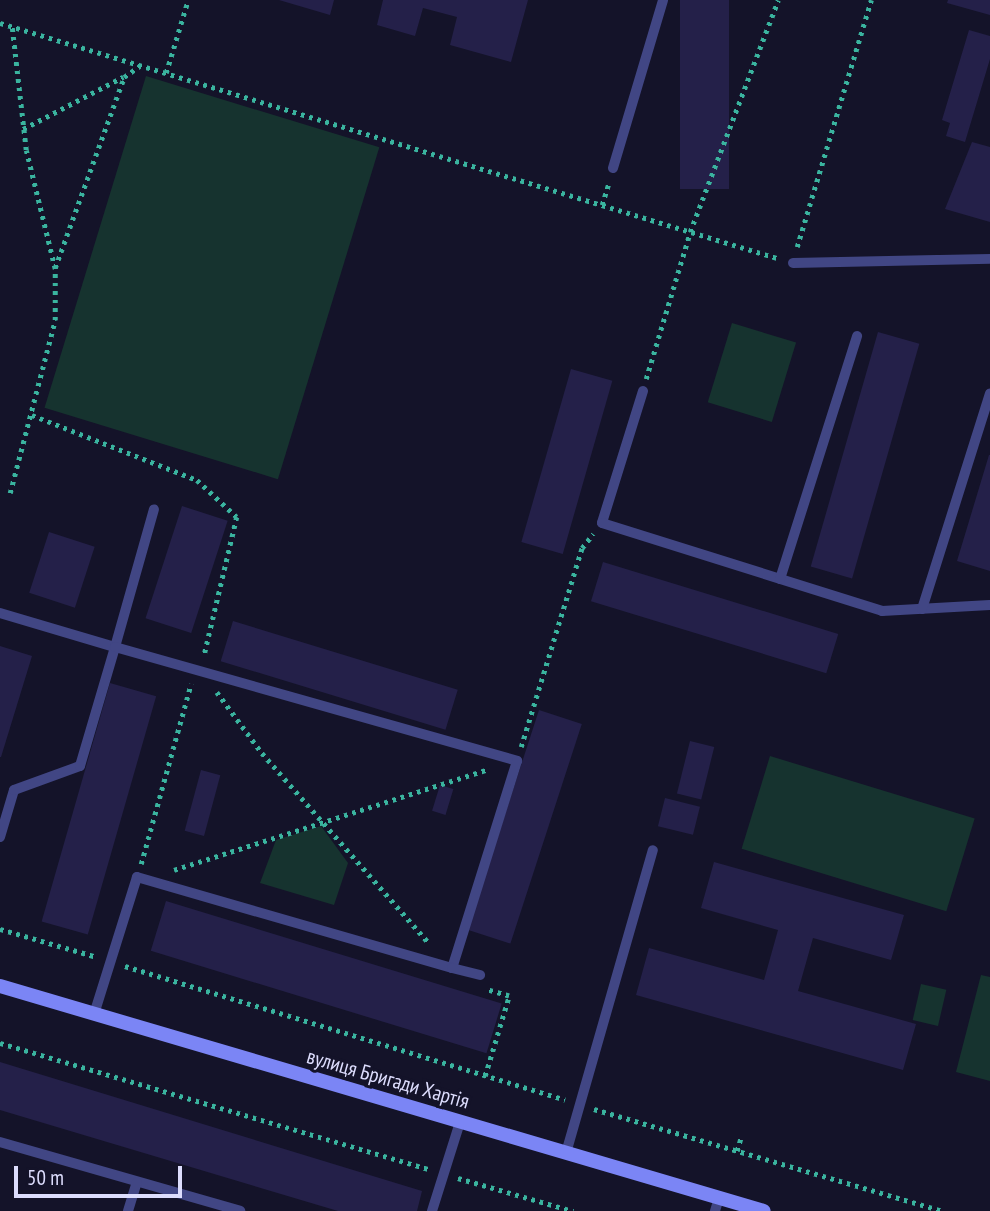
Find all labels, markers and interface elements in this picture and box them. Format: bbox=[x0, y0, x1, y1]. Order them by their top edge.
street label: вулиця Бригади Хартія bbox=[304, 1044, 472, 1114]
scale bar bbox=[18, 1152, 186, 1196]
text: 50 m bbox=[27, 1164, 64, 1191]

